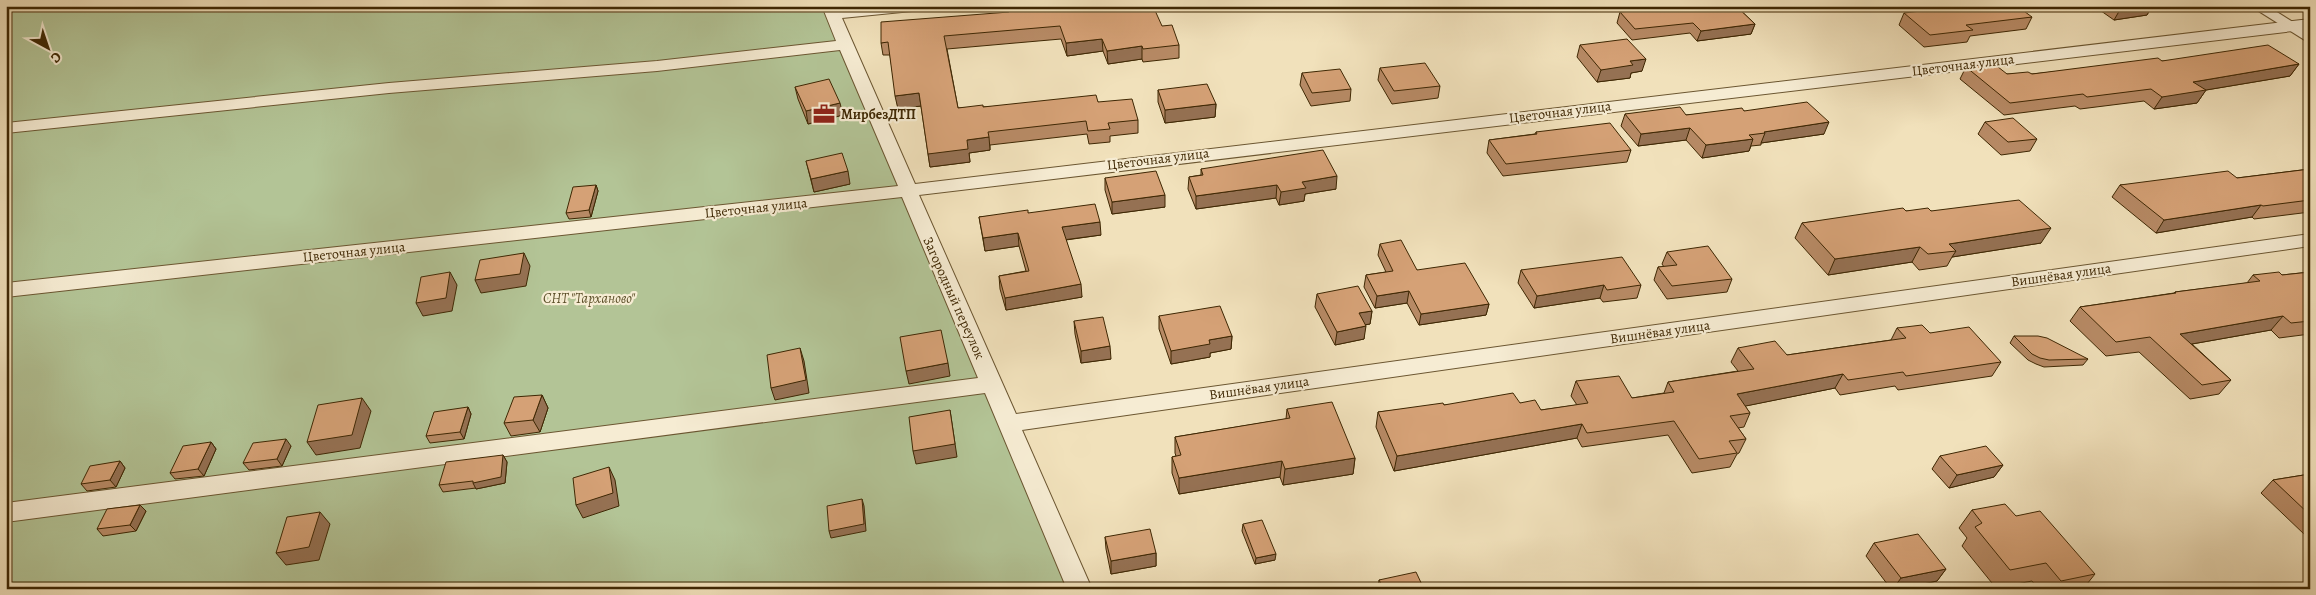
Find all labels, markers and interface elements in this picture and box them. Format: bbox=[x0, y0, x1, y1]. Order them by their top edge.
north arrow bbox=[22, 22, 72, 72]
text: С bbox=[46, 48, 65, 68]
street label: Цветочная улица bbox=[1911, 49, 2016, 81]
street label: Цветочная улица bbox=[1508, 96, 1613, 128]
office icon: МирбезДТП bbox=[811, 101, 837, 127]
place label: МирбезДТП bbox=[841, 105, 916, 124]
street label: Цветочная улица bbox=[1106, 143, 1211, 175]
street label: Цветочная улица bbox=[704, 193, 809, 223]
street label: Загородный переулок bbox=[918, 234, 990, 362]
street label: Цветочная улица bbox=[302, 237, 407, 267]
street label: Вишнёвая улица bbox=[2010, 259, 2113, 291]
park label: СНТ "Тарханово" bbox=[543, 289, 636, 308]
street label: Вишнёвая улица bbox=[1609, 316, 1712, 348]
street label: Вишнёвая улица bbox=[1208, 372, 1311, 404]

